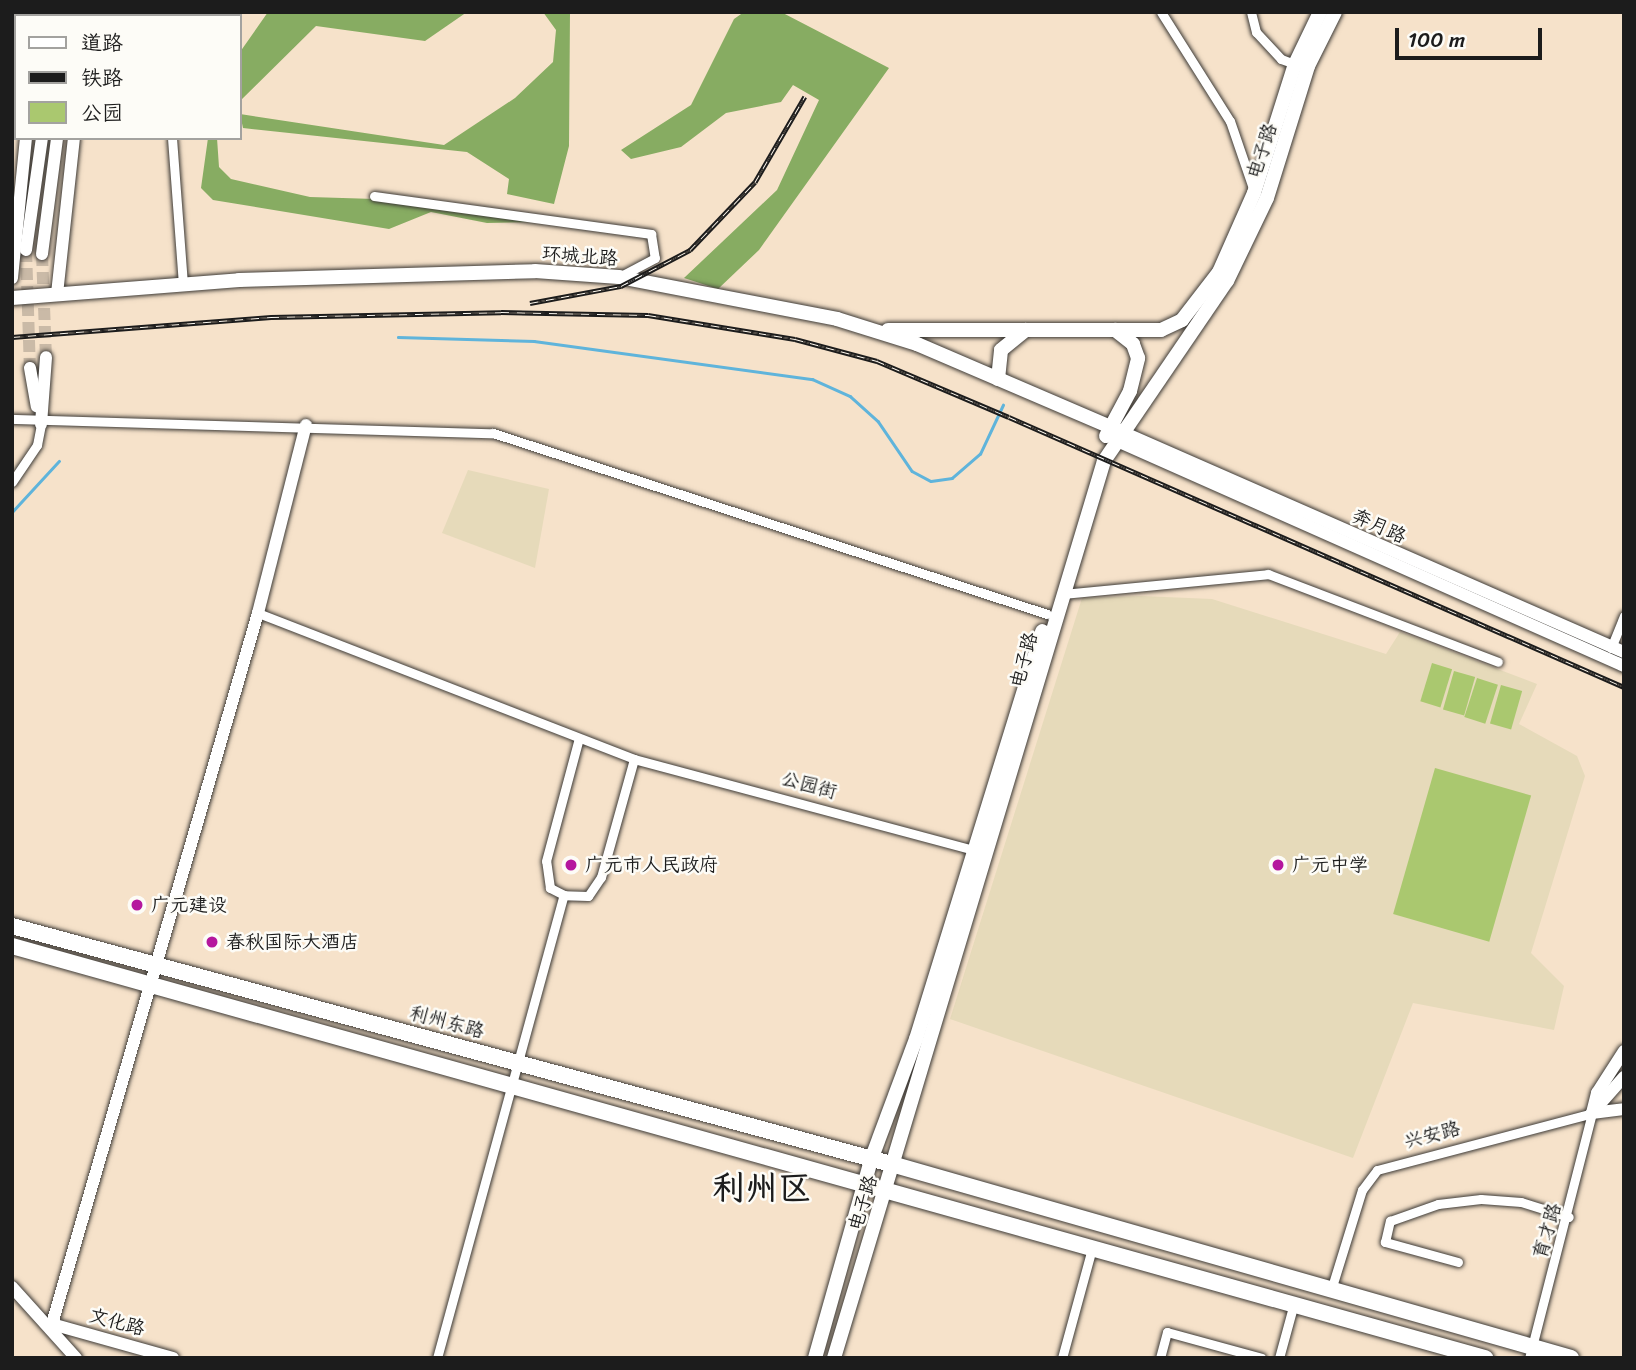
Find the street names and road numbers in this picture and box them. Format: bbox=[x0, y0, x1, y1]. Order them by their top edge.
street label: 电子路 bbox=[1242, 120, 1282, 182]
street label: 环城北路 bbox=[541, 242, 619, 270]
street label: 奔月路 bbox=[1348, 504, 1410, 548]
street label: 电子路 bbox=[1006, 630, 1042, 690]
street label: 公园街 bbox=[779, 767, 839, 803]
street label: 利州东路 bbox=[407, 1001, 487, 1043]
street label: 兴安路 bbox=[1402, 1117, 1462, 1153]
street label: 电子路 bbox=[844, 1172, 882, 1234]
street label: 育才路 bbox=[1528, 1200, 1566, 1262]
street label: 文化路 bbox=[87, 1304, 147, 1340]

